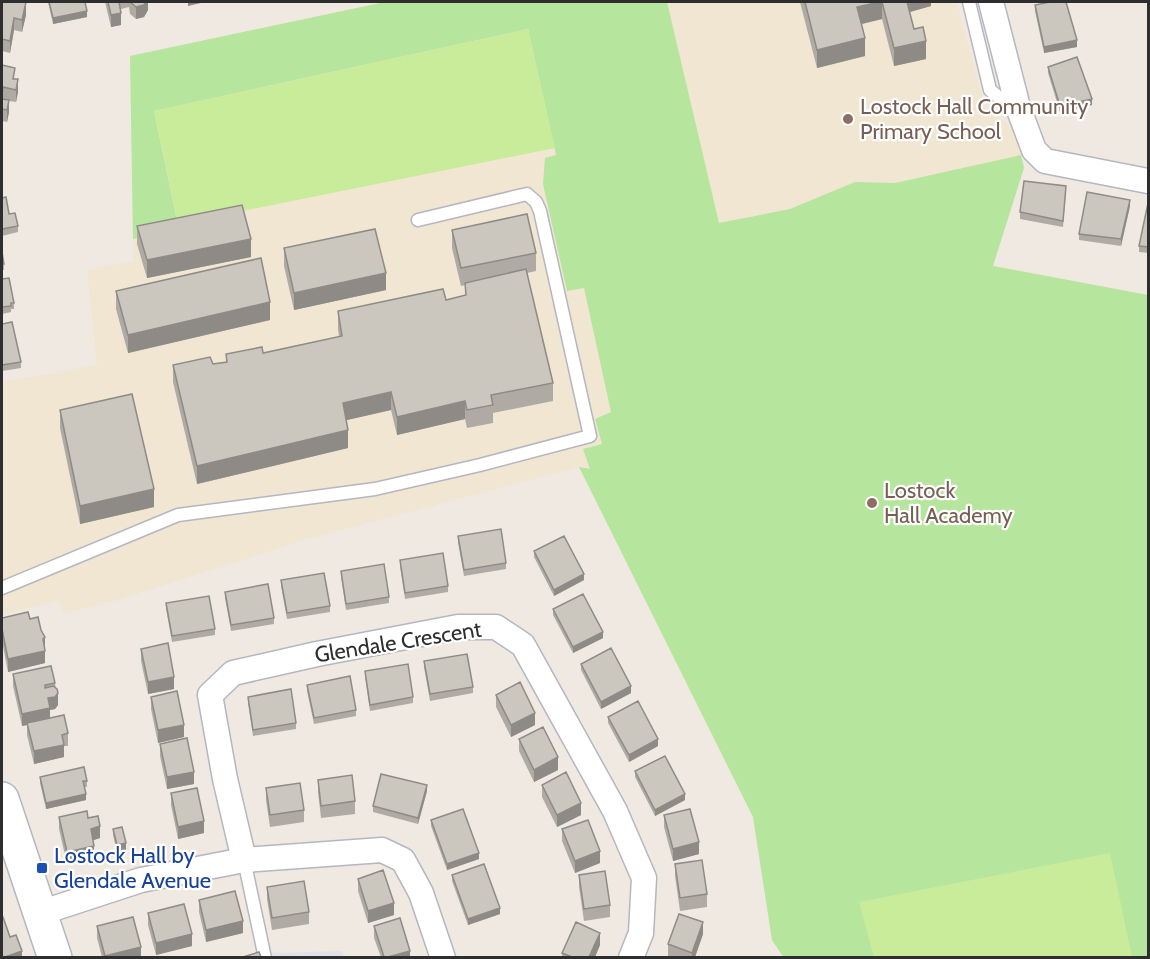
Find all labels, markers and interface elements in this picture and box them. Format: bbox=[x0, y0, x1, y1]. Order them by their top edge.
place label: Lostock Hall Community Primary School bbox=[860, 93, 1088, 145]
marker: Lostock Hall Community Primary School bbox=[841, 112, 855, 126]
place label: Lostock Hall Academy bbox=[884, 477, 1013, 529]
marker: Lostock Hall Academy bbox=[865, 496, 879, 510]
street label: Glendale Crescent bbox=[313, 615, 484, 669]
place label: Lostock Hall by Glendale Avenue bbox=[54, 842, 211, 894]
marker: Lostock Hall by Glendale Avenue bbox=[35, 861, 49, 875]

